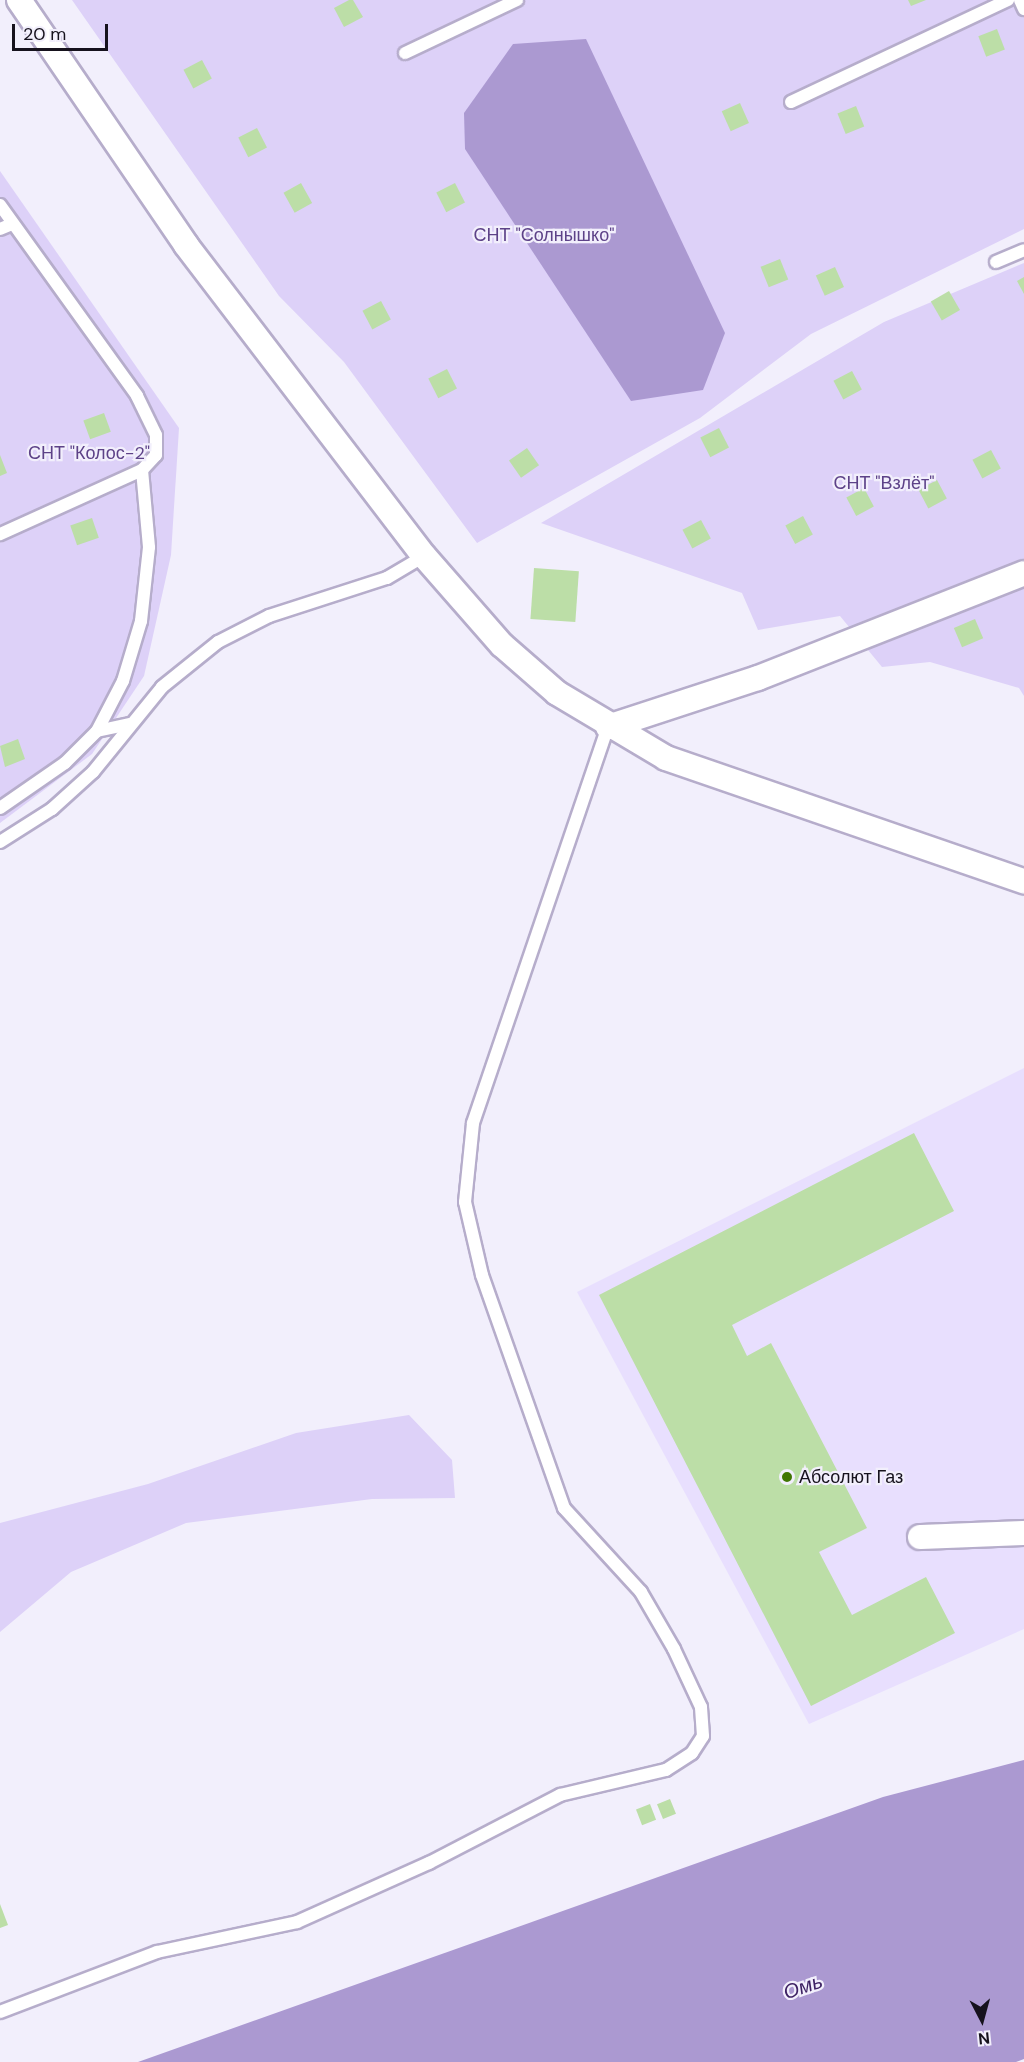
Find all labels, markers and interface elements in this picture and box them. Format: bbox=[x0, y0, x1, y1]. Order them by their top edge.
scale bar bbox=[15, 12, 111, 50]
text: 20 m bbox=[23, 22, 66, 46]
park label: СНТ "Солнышко" bbox=[474, 224, 614, 246]
park label: СНТ "Колос-2" bbox=[28, 442, 150, 464]
park label: СНТ "Взлёт" bbox=[833, 472, 935, 494]
place label: Абсолют Газ bbox=[799, 1466, 903, 1488]
marker: Абсолют Газ bbox=[780, 1470, 794, 1484]
water label: Омь bbox=[780, 1969, 826, 2005]
north arrow bbox=[952, 1990, 1012, 2050]
text: N bbox=[977, 2027, 991, 2049]

